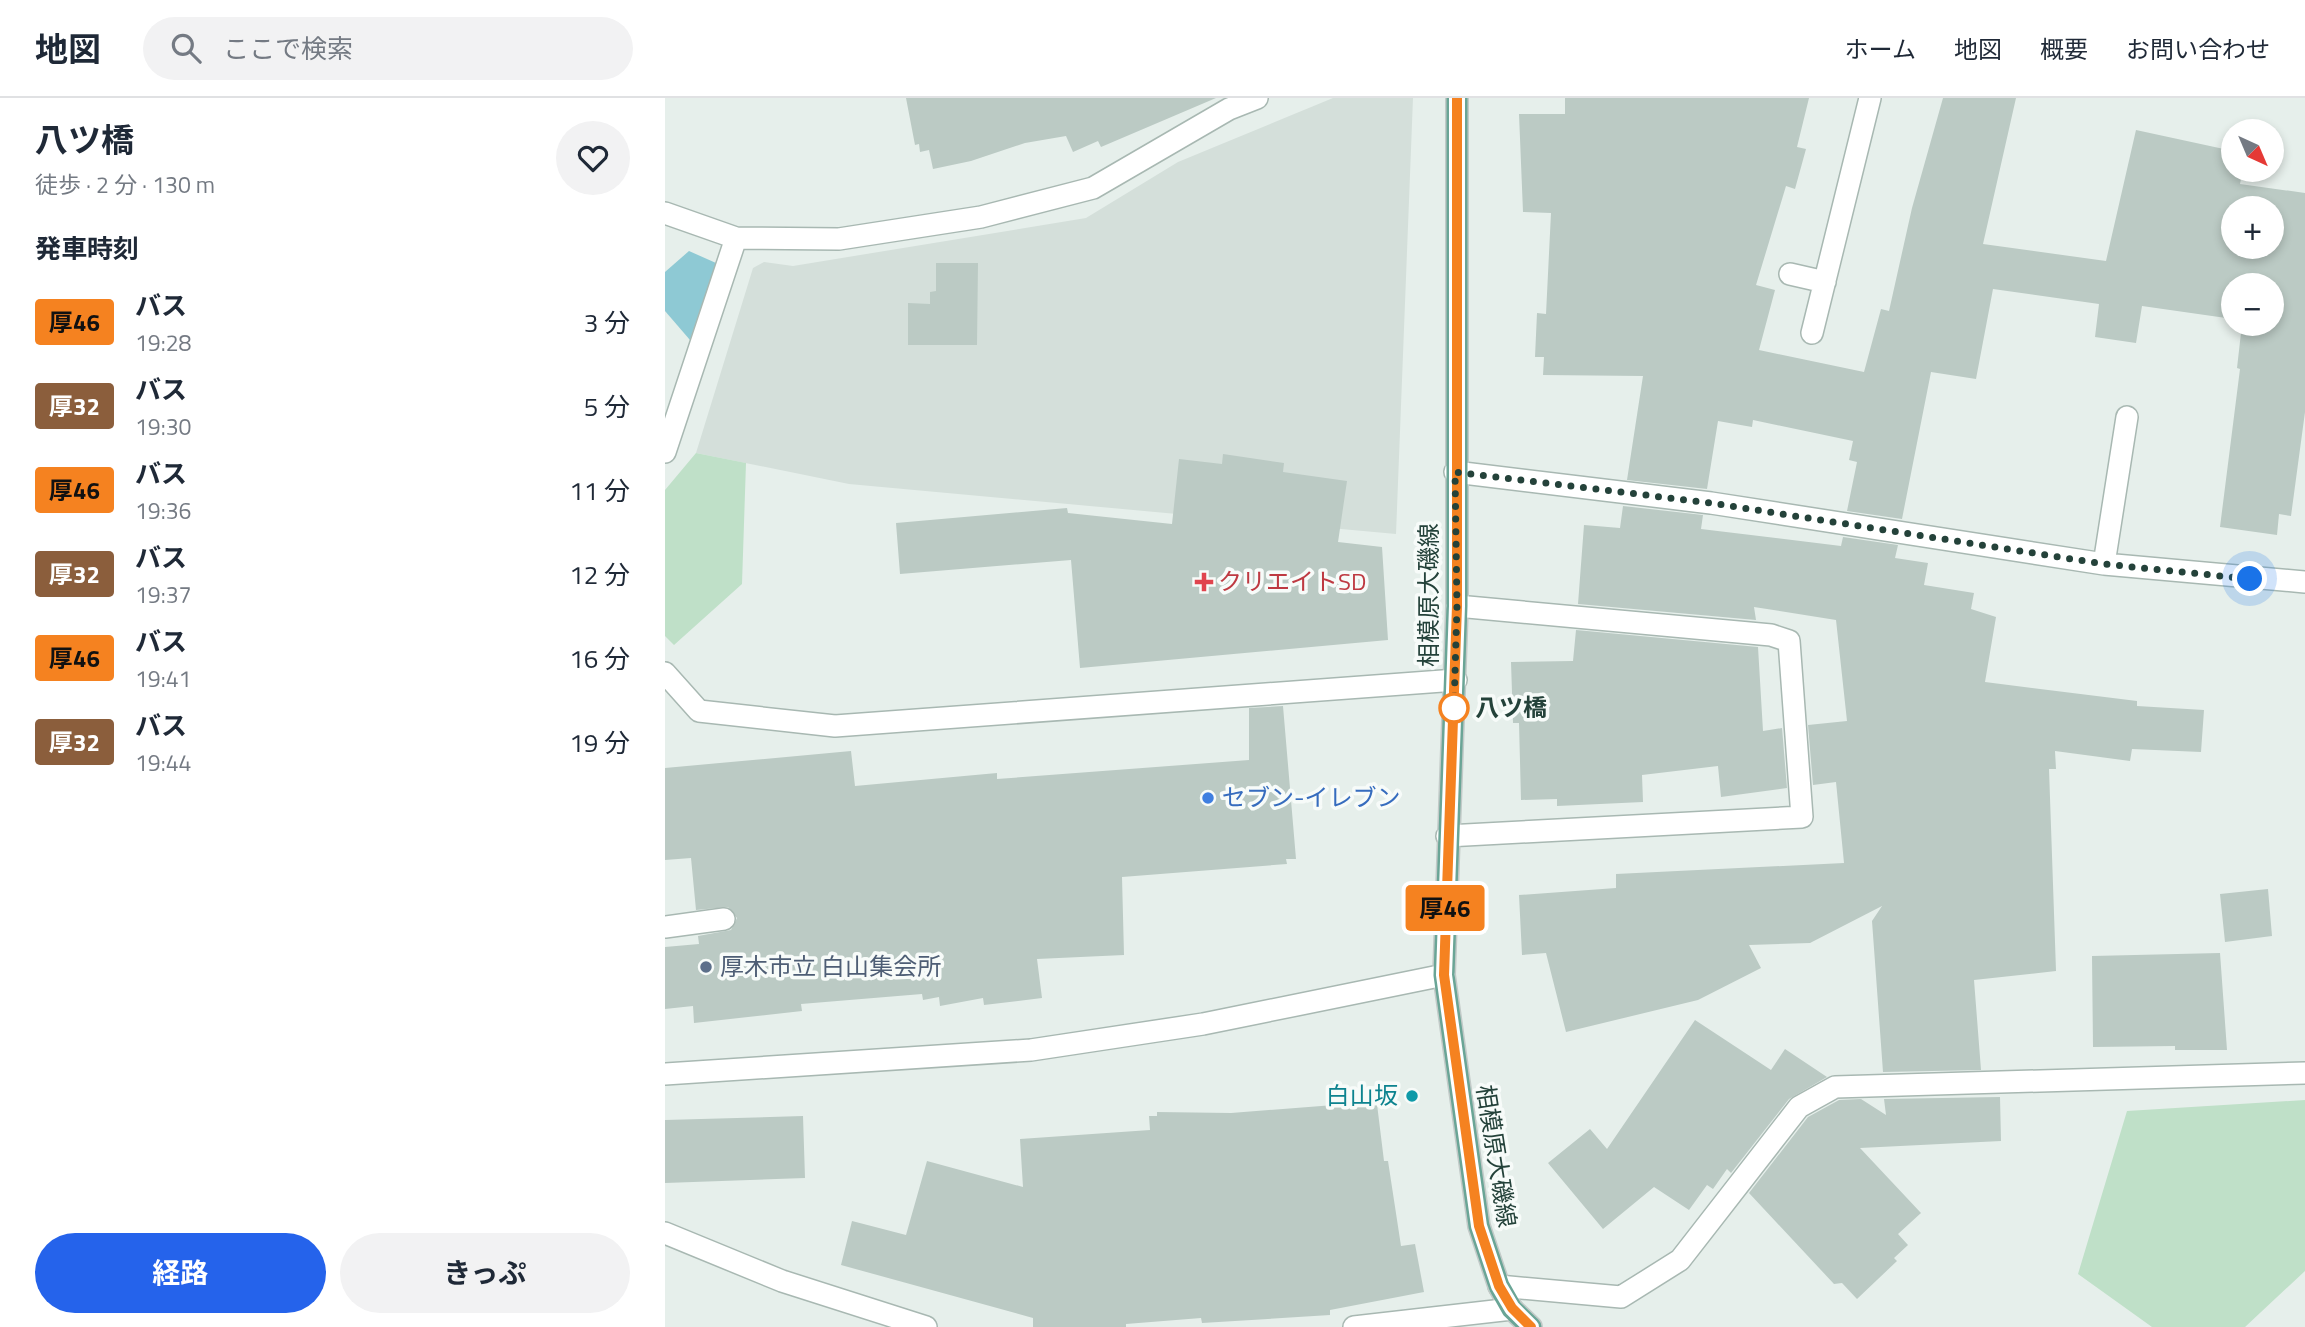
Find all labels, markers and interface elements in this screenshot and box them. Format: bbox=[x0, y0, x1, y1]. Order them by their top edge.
search box bbox=[143, 17, 633, 80]
text: 地図 bbox=[35, 24, 101, 74]
icon: search bbox=[167, 29, 205, 67]
text: ここで検索 bbox=[223, 29, 353, 68]
text: ホーム bbox=[1845, 31, 1916, 67]
text: 地図 bbox=[1954, 31, 2002, 67]
text: 概要 bbox=[2040, 31, 2088, 67]
text: お問い合わせ bbox=[2126, 31, 2270, 67]
text: 八ツ橋 bbox=[35, 115, 134, 165]
north arrow bbox=[2221, 119, 2284, 182]
map controls bbox=[2221, 119, 2284, 336]
button: heart bbox=[556, 121, 630, 195]
text: 徒歩 · 2 分 · 130 m bbox=[35, 167, 215, 202]
button: + bbox=[2221, 196, 2284, 259]
text: 発車時刻 bbox=[35, 229, 139, 268]
button: − bbox=[2221, 273, 2284, 336]
text: バス bbox=[135, 286, 187, 325]
text: 3 分 bbox=[584, 303, 630, 342]
text: 厚46 bbox=[49, 304, 100, 340]
text: 19:28 bbox=[135, 325, 191, 360]
text: バス bbox=[135, 370, 187, 409]
text: 5 分 bbox=[584, 387, 630, 426]
text: 厚32 bbox=[49, 388, 100, 424]
text: 19:30 bbox=[135, 409, 191, 444]
text: バス bbox=[135, 454, 187, 493]
text: 11 分 bbox=[569, 471, 630, 510]
text: 厚46 bbox=[49, 472, 100, 508]
text: 19:36 bbox=[135, 493, 191, 528]
street label: 相模原大磯線 bbox=[1410, 523, 1446, 667]
text: バス bbox=[135, 538, 187, 577]
text: 12 分 bbox=[569, 555, 630, 594]
text: 厚32 bbox=[49, 556, 100, 592]
your location bbox=[2232, 561, 2267, 596]
place label: クリエイトSD bbox=[1218, 563, 1367, 599]
marker: クリエイトSD bbox=[1196, 574, 1212, 590]
text: 19:37 bbox=[135, 577, 191, 612]
text: バス bbox=[135, 622, 187, 661]
text: 16 分 bbox=[569, 639, 630, 678]
text: 厚46 bbox=[49, 640, 100, 676]
text: 19:41 bbox=[135, 661, 191, 696]
place label: 八ツ橋 bbox=[1475, 689, 1547, 725]
marker: 八ツ橋 bbox=[1439, 693, 1469, 723]
text: バス bbox=[135, 706, 187, 745]
text: 19 分 bbox=[569, 723, 630, 762]
text: 厚32 bbox=[49, 724, 100, 760]
text: 19:44 bbox=[135, 745, 191, 780]
place label: セブン-イレブン bbox=[1222, 779, 1401, 815]
marker: セブン-イレブン bbox=[1200, 790, 1216, 806]
line badge: 厚46 bbox=[1405, 885, 1485, 931]
text: 厚46 bbox=[1420, 890, 1470, 926]
place label: 厚木市立 白山集会所 bbox=[720, 948, 941, 984]
marker: 厚木市立 白山集会所 bbox=[698, 959, 714, 975]
place label: 白山坂 bbox=[1326, 1077, 1398, 1113]
street label: 相模原大磯線 bbox=[1468, 1082, 1526, 1230]
marker: 白山坂 bbox=[1404, 1088, 1420, 1104]
button: 経路 bbox=[35, 1233, 326, 1313]
button: きっぷ bbox=[340, 1233, 630, 1313]

